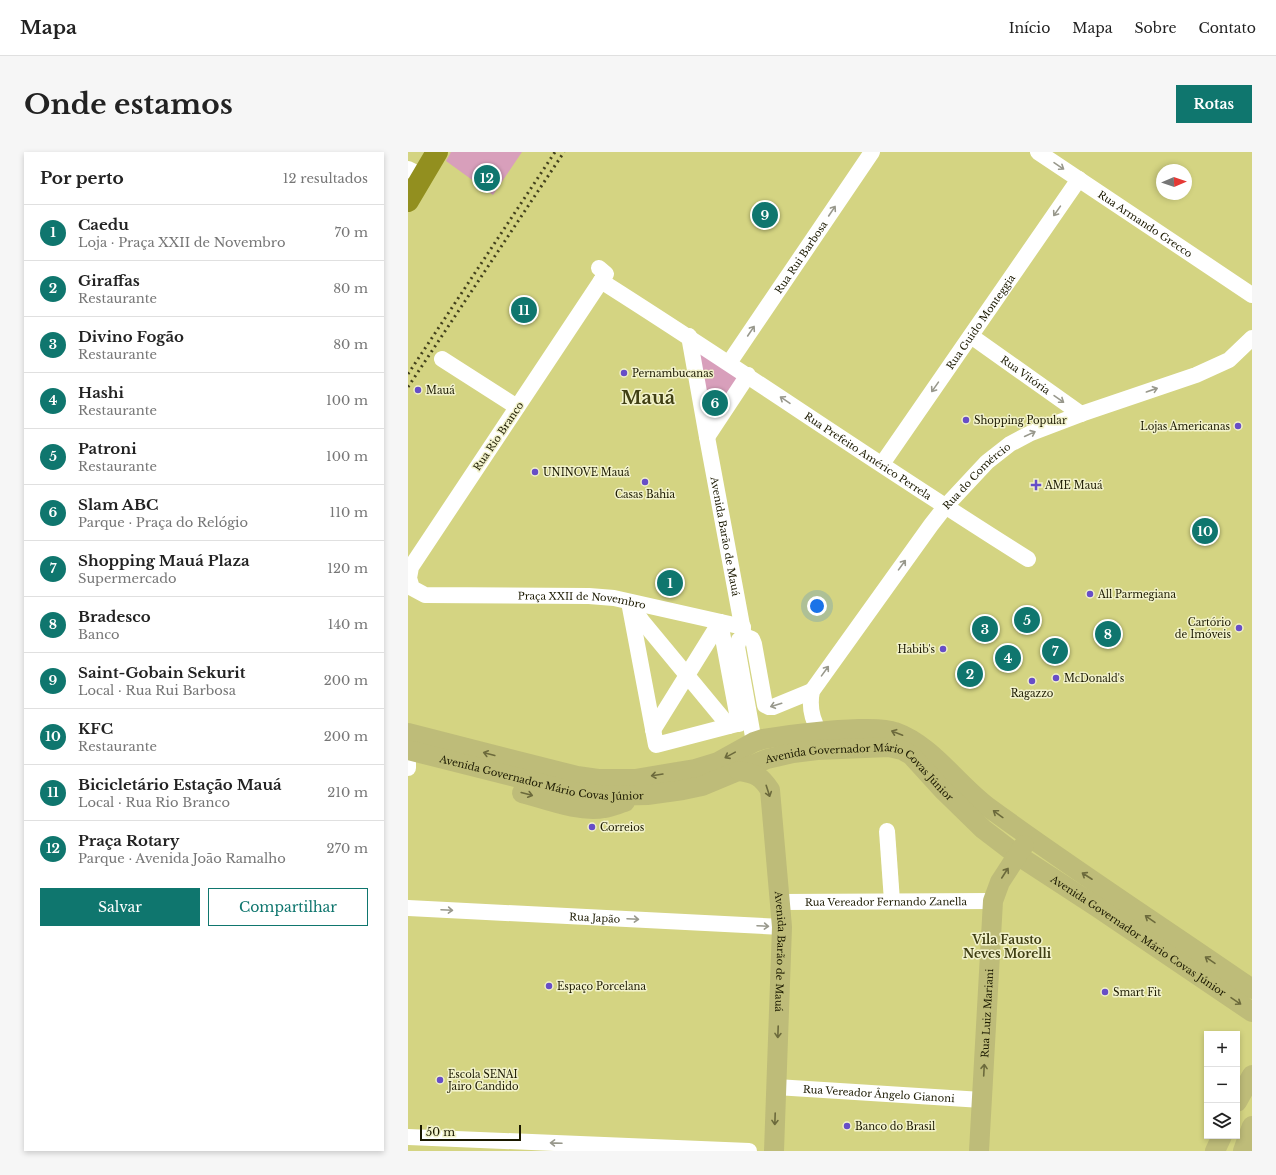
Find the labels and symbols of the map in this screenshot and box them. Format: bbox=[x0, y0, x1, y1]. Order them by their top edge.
one-way arrow bbox=[1053, 162, 1064, 170]
pin: 12 bbox=[474, 163, 500, 193]
north arrow bbox=[1156, 164, 1192, 200]
street label: Rua Armando Grecco bbox=[1095, 188, 1195, 261]
pin: 9 bbox=[752, 200, 778, 230]
one-way arrow bbox=[828, 206, 836, 217]
one-way arrow bbox=[1053, 206, 1061, 217]
street label: Rua Rui Barbosa bbox=[772, 218, 831, 296]
street label: Rua Guido Monteggia bbox=[943, 272, 1018, 372]
pin: 11 bbox=[511, 295, 537, 325]
one-way arrow bbox=[747, 325, 755, 336]
street label: Rua Vitória bbox=[998, 353, 1053, 397]
place label: Pernambucanas bbox=[632, 367, 714, 380]
marker: Pernambucanas bbox=[619, 368, 629, 378]
one-way arrow bbox=[931, 381, 939, 392]
place label: Mauá bbox=[426, 384, 455, 397]
marker: Mauá bbox=[413, 385, 423, 395]
one-way arrow bbox=[1146, 386, 1159, 393]
district label: Mauá bbox=[621, 387, 676, 409]
pin: 6 bbox=[702, 388, 728, 418]
one-way arrow bbox=[1054, 395, 1065, 403]
one-way arrow bbox=[780, 396, 791, 404]
street label: Rua Rio Branco bbox=[471, 399, 527, 473]
street label: Rua Prefeito Américo Perrela bbox=[802, 410, 934, 503]
place label: Shopping Popular bbox=[974, 414, 1067, 427]
marker: Shopping Popular bbox=[961, 415, 971, 425]
place label: Lojas Americanas bbox=[1140, 420, 1230, 433]
marker: Lojas Americanas bbox=[1233, 421, 1243, 431]
one-way arrow bbox=[1024, 430, 1036, 437]
street label: Rua do Comércio bbox=[940, 440, 1014, 512]
place label: UNINOVE Mauá bbox=[543, 466, 630, 479]
marker: UNINOVE Mauá bbox=[530, 467, 540, 477]
street label: Avenida Barão de Mauá bbox=[707, 475, 743, 598]
marker: Casas Bahia bbox=[640, 477, 650, 487]
marker: AME Mauá bbox=[1030, 479, 1042, 491]
place label: AME Mauá bbox=[1044, 479, 1103, 492]
place label: Casas Bahia bbox=[615, 488, 676, 501]
pin: 10 bbox=[1192, 516, 1218, 546]
one-way arrow bbox=[898, 560, 906, 571]
pin: 1 bbox=[657, 568, 683, 598]
place label: All Parmegiana bbox=[1097, 588, 1176, 601]
marker: All Parmegiana bbox=[1085, 589, 1095, 599]
street label: Praça XXII de Novembro bbox=[518, 590, 648, 612]
your location bbox=[807, 596, 827, 616]
pin: 5 bbox=[1014, 605, 1040, 635]
pin: 3 bbox=[972, 614, 998, 644]
place label: Cartório de Imóveis bbox=[1175, 616, 1231, 641]
pin: 8 bbox=[1095, 619, 1121, 649]
marker: Cartório de Imóveis bbox=[1234, 623, 1244, 633]
pin: 7 bbox=[1042, 636, 1068, 666]
place label: Habib's bbox=[897, 643, 935, 656]
pin: 4 bbox=[995, 643, 1021, 673]
marker: Habib's bbox=[938, 644, 948, 654]
pin: 2 bbox=[957, 659, 983, 689]
one-way arrow bbox=[821, 665, 830, 676]
place label: McDonald's bbox=[1064, 672, 1125, 685]
marker: McDonald's bbox=[1051, 673, 1061, 683]
marker: Ragazzo bbox=[1027, 676, 1037, 686]
place label: Ragazzo bbox=[1011, 687, 1054, 700]
one-way arrow bbox=[769, 702, 782, 709]
one-way arrow bbox=[892, 729, 904, 737]
street label: Avenida Governador Mário Covas Júnior bbox=[763, 741, 956, 804]
one-way arrow bbox=[482, 749, 495, 757]
one-way arrow bbox=[724, 751, 736, 759]
street label: Avenida Governador Mário Covas Júnior bbox=[437, 752, 644, 803]
one-way arrow bbox=[650, 771, 663, 779]
one-way arrow bbox=[765, 785, 773, 797]
one-way arrow bbox=[520, 791, 533, 799]
one-way arrow bbox=[992, 810, 1003, 818]
place label: Correios bbox=[600, 821, 645, 834]
marker: Correios bbox=[587, 822, 597, 832]
one-way arrow bbox=[1001, 868, 1009, 879]
street label: Avenida Governador Mário Covas Júnior bbox=[1047, 872, 1228, 1000]
one-way arrow bbox=[1082, 872, 1093, 880]
street label: Avenida Barão de Mauá bbox=[772, 890, 788, 1013]
street label: Rua Vereador Fernando Zanella bbox=[805, 895, 968, 909]
one-way arrow bbox=[440, 906, 453, 913]
street label: Rua Japão bbox=[569, 910, 621, 926]
one-way arrow bbox=[626, 915, 639, 923]
one-way arrow bbox=[1145, 915, 1156, 923]
one-way arrow bbox=[756, 922, 769, 929]
district label: Vila Fausto Neves Morelli bbox=[963, 932, 1052, 961]
one-way arrow bbox=[1205, 956, 1216, 964]
street label: Rua Luiz Mariani bbox=[978, 968, 996, 1058]
place label: Espaço Porcelana bbox=[557, 980, 646, 993]
marker: Espaço Porcelana bbox=[544, 981, 554, 991]
place label: Smart Fit bbox=[1113, 986, 1161, 999]
marker: Smart Fit bbox=[1100, 987, 1110, 997]
one-way arrow bbox=[1230, 997, 1241, 1005]
one-way arrow bbox=[774, 1025, 782, 1038]
one-way arrow bbox=[980, 1064, 987, 1077]
place label: Escola SENAI Jairo Candido bbox=[446, 1068, 519, 1093]
marker: Escola SENAI Jairo Candido bbox=[435, 1075, 445, 1085]
street label: Rua Vereador Ângelo Gianoni bbox=[803, 1083, 956, 1105]
one-way arrow bbox=[771, 1112, 779, 1125]
place label: Banco do Brasil bbox=[855, 1120, 935, 1133]
marker: Banco do Brasil bbox=[842, 1121, 852, 1131]
scale bar bbox=[420, 1123, 521, 1142]
one-way arrow bbox=[550, 1140, 563, 1147]

